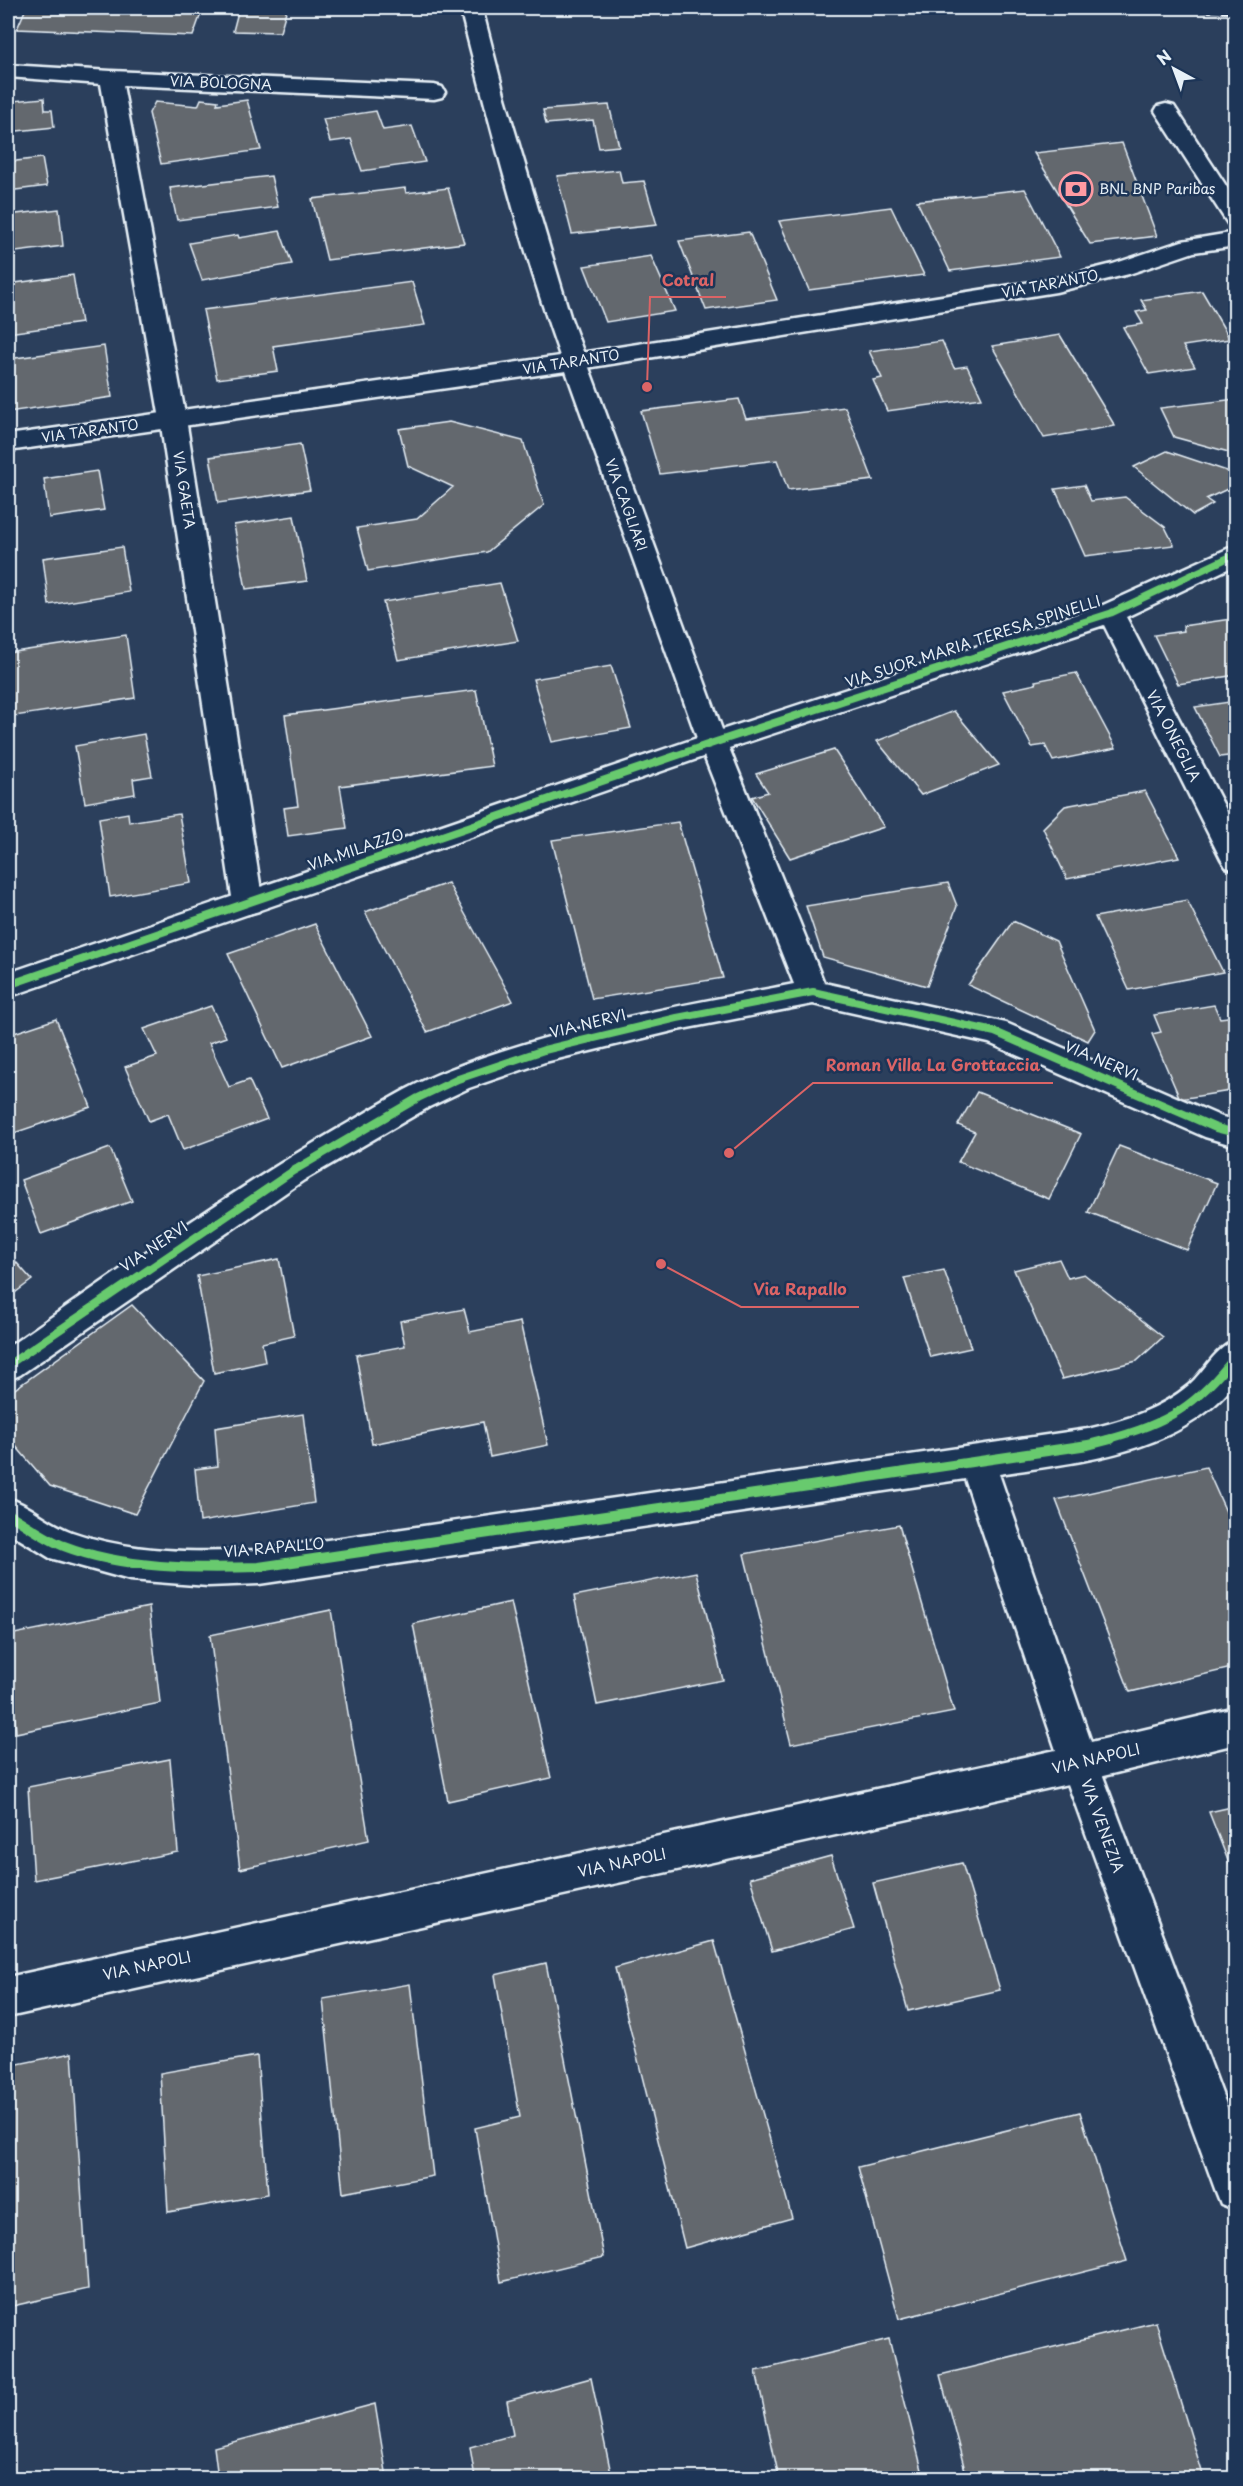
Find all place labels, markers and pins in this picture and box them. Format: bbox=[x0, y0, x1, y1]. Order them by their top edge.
bank icon: BNL BNP Paribas bbox=[1058, 171, 1094, 207]
place label: BNL BNP Paribas bbox=[1099, 178, 1215, 199]
callout: Cotral bbox=[650, 263, 726, 297]
callout: Roman Villa La Grottaccia bbox=[813, 1049, 1053, 1083]
callout: Via Rapallo bbox=[741, 1273, 859, 1307]

